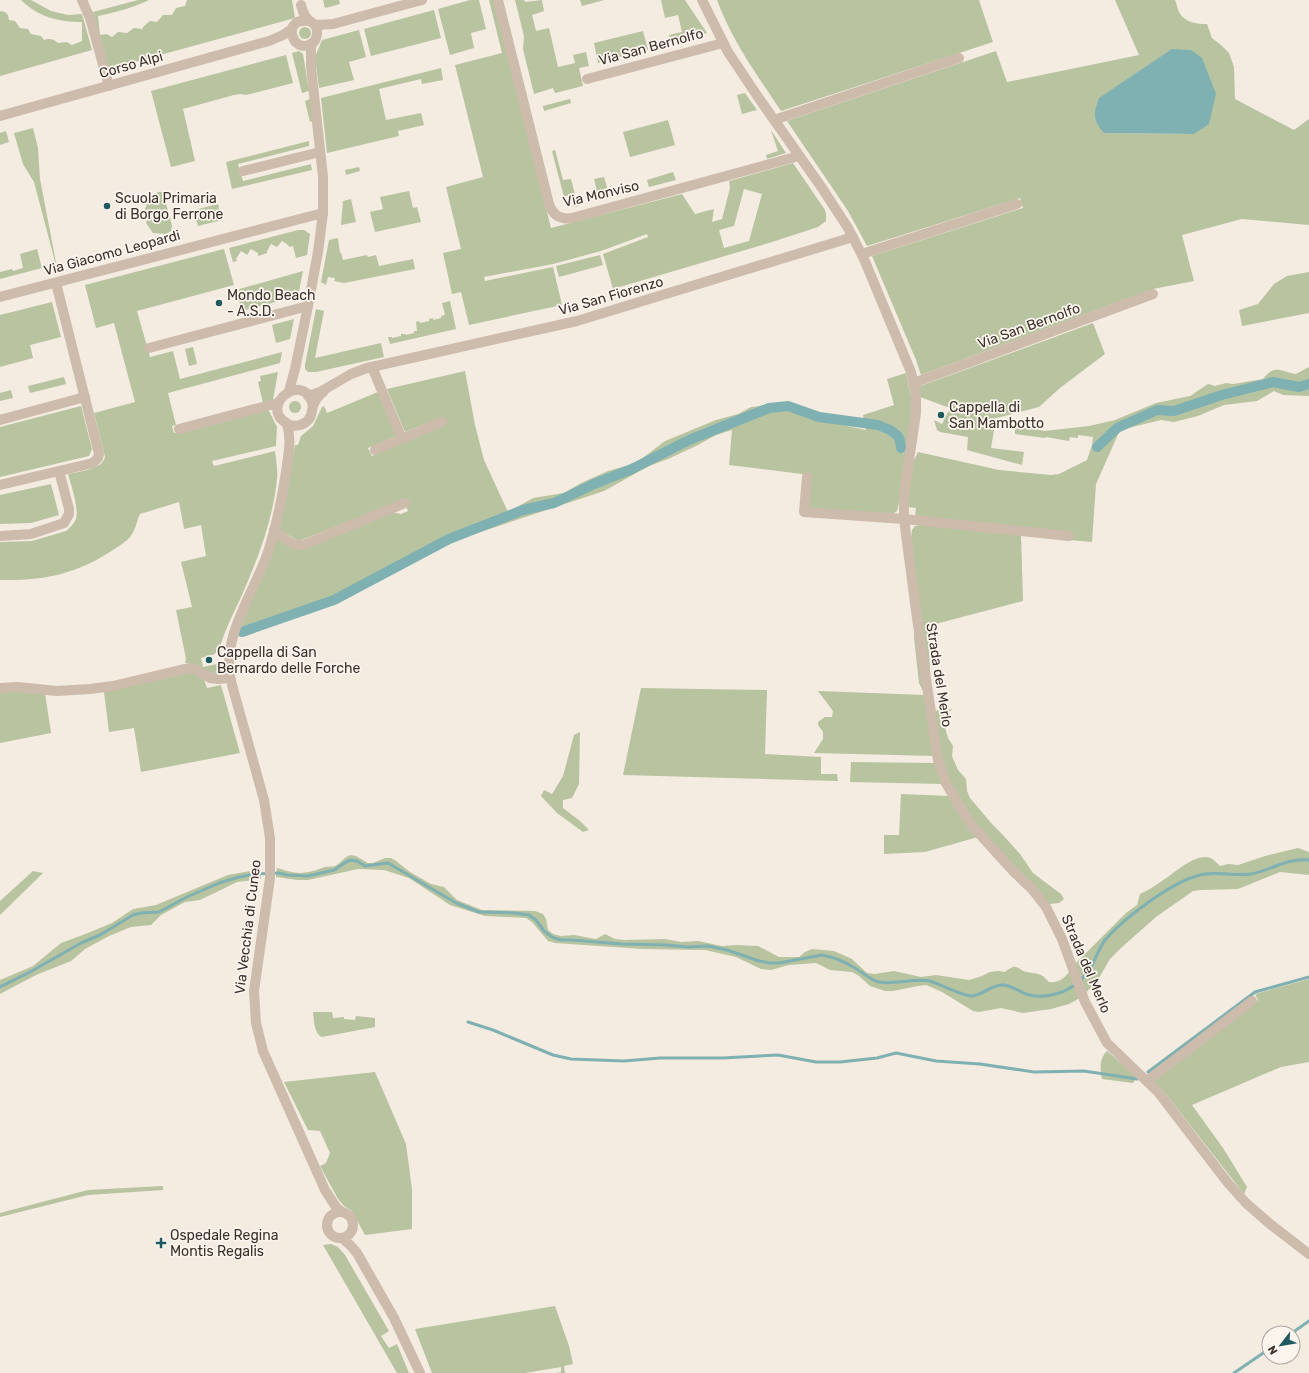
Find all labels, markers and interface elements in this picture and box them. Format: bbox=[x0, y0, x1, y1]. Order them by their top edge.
street label: Via San Bernolfo bbox=[597, 25, 705, 69]
street label: Corso Alpi bbox=[97, 48, 165, 82]
street label: Via Monviso bbox=[561, 177, 641, 211]
place label: Scuola Primaria di Borgo Ferrone bbox=[115, 190, 223, 223]
marker: Scuola Primaria di Borgo Ferrone bbox=[102, 201, 112, 211]
street label: Via Giacomo Leopardi bbox=[42, 227, 182, 279]
street label: Via San Fiorenzo bbox=[557, 273, 665, 319]
place label: Mondo Beach - A.S.D. bbox=[227, 287, 316, 320]
marker: Mondo Beach - A.S.D. bbox=[214, 298, 224, 308]
street label: Via San Bernolfo bbox=[975, 300, 1083, 352]
place label: Cappella di San Mambotto bbox=[949, 399, 1044, 432]
marker: Cappella di San Mambotto bbox=[936, 410, 946, 420]
street label: Strada del Merlo bbox=[922, 622, 956, 728]
place label: Cappella di San Bernardo delle Forche bbox=[217, 644, 360, 677]
marker: Cappella di San Bernardo delle Forche bbox=[204, 655, 214, 665]
street label: Via Vecchia di Cuneo bbox=[231, 859, 265, 995]
street label: Strada del Merlo bbox=[1058, 912, 1114, 1016]
place label: Ospedale Regina Montis Regalis bbox=[170, 1227, 278, 1260]
marker: Ospedale Regina Montis Regalis bbox=[155, 1237, 167, 1249]
north arrow bbox=[1261, 1325, 1301, 1365]
text: N bbox=[1265, 1343, 1280, 1357]

